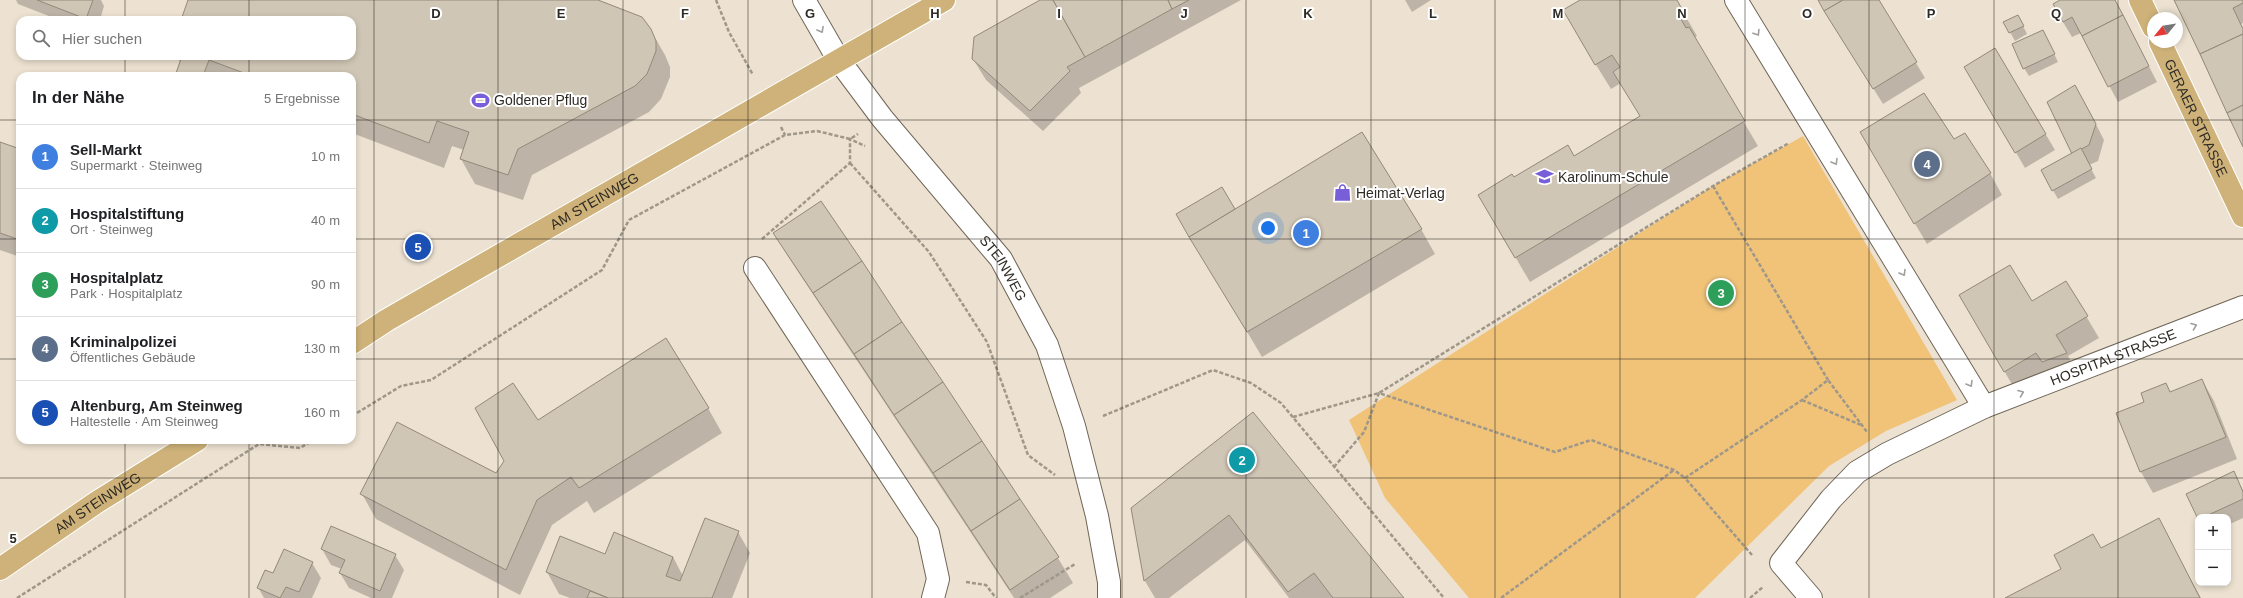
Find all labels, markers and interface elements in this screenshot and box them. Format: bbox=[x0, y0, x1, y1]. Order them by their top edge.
text: D bbox=[431, 6, 441, 21]
text: E bbox=[557, 6, 566, 21]
text: F bbox=[681, 6, 689, 21]
text: G bbox=[805, 6, 815, 21]
text: H bbox=[930, 6, 940, 21]
text: I bbox=[1057, 6, 1061, 21]
text: J bbox=[1180, 6, 1188, 21]
text: K bbox=[1303, 6, 1313, 21]
text: L bbox=[1429, 6, 1437, 21]
text: M bbox=[1553, 6, 1563, 21]
text: N bbox=[1677, 6, 1687, 21]
text: O bbox=[1802, 6, 1812, 21]
text: P bbox=[1927, 6, 1936, 21]
text: Q bbox=[2051, 6, 2061, 21]
north arrow bbox=[2147, 12, 2183, 48]
search box bbox=[16, 16, 356, 60]
one-way arrow bbox=[817, 26, 824, 33]
icon: search bbox=[30, 27, 52, 49]
one-way arrow bbox=[1752, 29, 1759, 36]
text: Hier suchen bbox=[62, 30, 142, 47]
street label: GERAER STRASSE bbox=[2161, 56, 2231, 179]
text: In der Nähe bbox=[32, 88, 125, 107]
sports icon: Goldener Pflug bbox=[471, 90, 491, 110]
text: 5 Ergebnisse bbox=[264, 91, 340, 106]
place label: Goldener Pflug bbox=[494, 92, 587, 108]
text: Sell-Markt bbox=[70, 141, 142, 158]
text: 1 bbox=[41, 149, 49, 164]
text: 10 m bbox=[311, 149, 340, 164]
pin: 4 bbox=[1914, 149, 1940, 179]
text: Supermarkt · Steinweg bbox=[70, 158, 202, 173]
one-way arrow bbox=[1831, 158, 1838, 165]
school or university icon: Karolinum-Schule bbox=[1535, 167, 1555, 187]
street label: AM STEINWEG bbox=[547, 169, 642, 233]
place label: Karolinum-Schule bbox=[1558, 169, 1669, 185]
shop icon: Heimat-Verlag bbox=[1333, 183, 1353, 203]
place label: Heimat-Verlag bbox=[1356, 185, 1445, 201]
text: Hospitalstiftung bbox=[70, 205, 184, 222]
text: 2 bbox=[41, 213, 49, 228]
text: 40 m bbox=[311, 213, 340, 228]
your location bbox=[1258, 218, 1278, 238]
pin: 1 bbox=[1293, 218, 1319, 248]
text: Ort · Steinweg bbox=[70, 222, 153, 237]
pin: 5 bbox=[405, 232, 431, 262]
street label: STEINWEG bbox=[976, 232, 1030, 303]
text: Hospitalplatz bbox=[70, 269, 163, 286]
one-way arrow bbox=[1898, 269, 1905, 276]
text: 3 bbox=[41, 277, 49, 292]
text: 90 m bbox=[311, 277, 340, 292]
pin: 3 bbox=[1708, 278, 1734, 308]
text: Park · Hospitalplatz bbox=[70, 286, 183, 301]
one-way arrow bbox=[2191, 323, 2198, 331]
street label: HOSPITALSTRASSE bbox=[2048, 326, 2178, 389]
text: Kriminalpolizei bbox=[70, 333, 177, 350]
text: 4 bbox=[41, 341, 49, 356]
text: 130 m bbox=[304, 341, 340, 356]
text: Öffentliches Gebäude bbox=[70, 350, 196, 365]
one-way arrow bbox=[1965, 380, 1973, 387]
one-way arrow bbox=[2017, 390, 2024, 398]
text: Altenburg, Am Steinweg bbox=[70, 397, 243, 414]
text: 5 bbox=[41, 405, 49, 420]
text: 160 m bbox=[304, 405, 340, 420]
text: Haltestelle · Am Steinweg bbox=[70, 414, 218, 429]
pin: 2 bbox=[1229, 445, 1255, 475]
street label: AM STEINWEG bbox=[52, 469, 144, 537]
map controls bbox=[2195, 514, 2231, 586]
button: + bbox=[2195, 514, 2231, 550]
text: 5 bbox=[9, 531, 17, 546]
button: − bbox=[2195, 550, 2231, 586]

